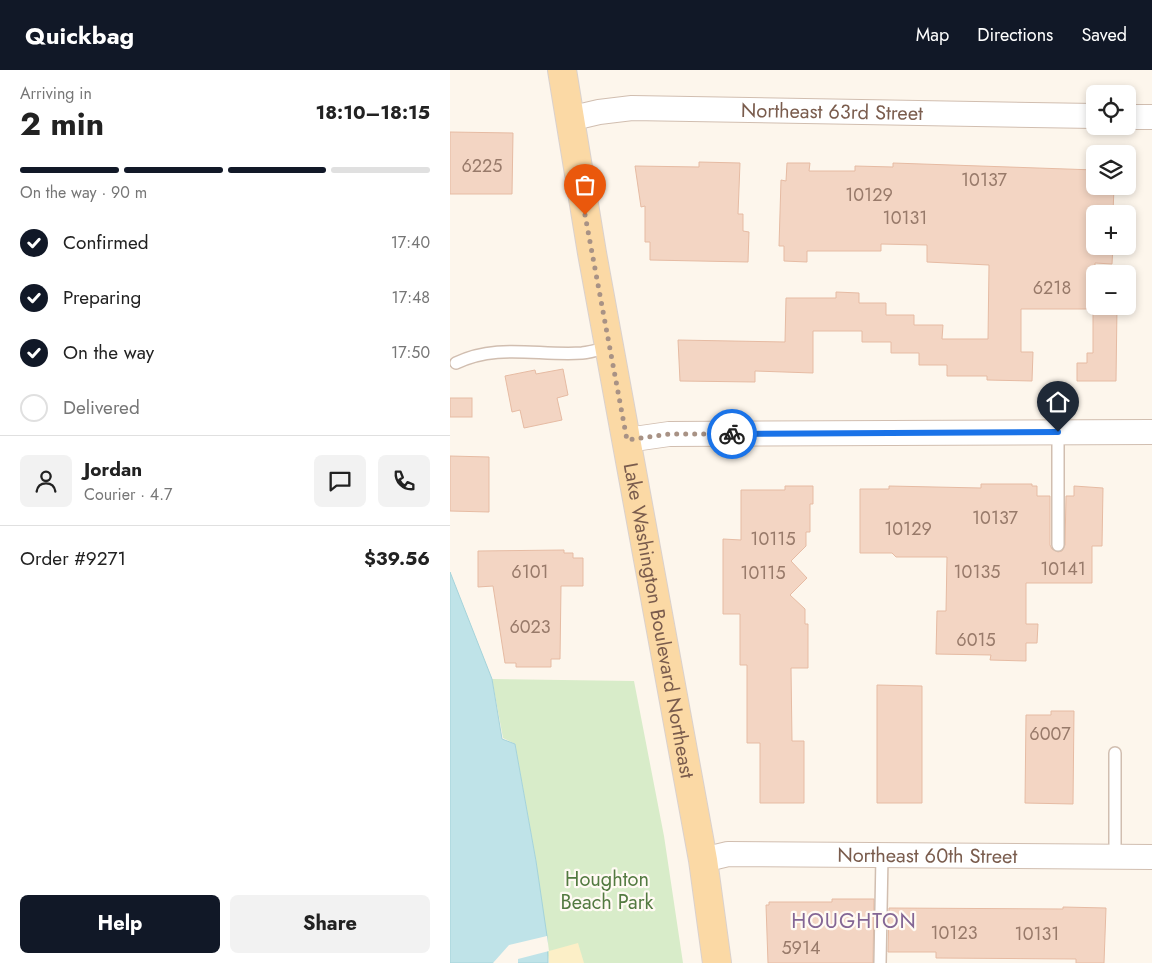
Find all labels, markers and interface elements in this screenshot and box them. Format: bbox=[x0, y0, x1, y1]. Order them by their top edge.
text: Quickbag bbox=[25, 18, 134, 53]
text: Map bbox=[916, 22, 949, 48]
text: Directions bbox=[977, 22, 1053, 48]
text: Saved bbox=[1081, 22, 1127, 48]
text: Arriving in bbox=[20, 82, 92, 105]
map controls bbox=[1086, 85, 1136, 315]
button: locate bbox=[1086, 85, 1136, 135]
street label: Northeast 63rd Street bbox=[741, 96, 923, 128]
text: 18:10–18:15 bbox=[316, 99, 430, 126]
text: 2 min bbox=[20, 101, 104, 147]
button: layers bbox=[1086, 145, 1136, 195]
house number: 6225 bbox=[461, 153, 503, 179]
pin bbox=[564, 164, 606, 215]
house number: 10137 bbox=[961, 167, 1008, 193]
icon: bag bbox=[571, 171, 599, 199]
text: On the way · 90 m bbox=[20, 181, 147, 204]
house number: 10129 bbox=[845, 182, 893, 208]
house number: 10131 bbox=[883, 205, 927, 231]
button: + bbox=[1086, 205, 1136, 255]
icon: check bbox=[20, 229, 48, 257]
text: Confirmed bbox=[63, 229, 149, 256]
text: 17:40 bbox=[391, 231, 430, 254]
button: − bbox=[1086, 265, 1136, 315]
house number: 6218 bbox=[1033, 275, 1071, 301]
icon: check bbox=[20, 284, 48, 312]
text: Preparing bbox=[63, 284, 141, 311]
text: 17:48 bbox=[392, 286, 430, 309]
icon: check bbox=[20, 339, 48, 367]
text: On the way bbox=[63, 339, 154, 366]
text: 17:50 bbox=[391, 341, 430, 364]
pin bbox=[1037, 381, 1079, 432]
icon: home bbox=[1044, 388, 1072, 416]
text: Delivered bbox=[63, 394, 140, 421]
courier bbox=[707, 409, 757, 459]
icon: bike bbox=[718, 420, 746, 448]
button: person bbox=[20, 455, 72, 507]
button: chat bbox=[314, 455, 366, 507]
button: phone bbox=[378, 455, 430, 507]
text: Jordan bbox=[84, 456, 142, 483]
street label: Lake Washington Boulevard Northeast bbox=[616, 460, 702, 781]
text: Courier · 4.7 bbox=[84, 483, 172, 506]
house number: 10137 bbox=[972, 505, 1019, 531]
house number: 10129 bbox=[884, 516, 932, 542]
house number: 10115 bbox=[750, 526, 796, 552]
text: Order #9271 bbox=[20, 545, 126, 572]
text: $39.56 bbox=[364, 545, 430, 572]
house number: 10141 bbox=[1040, 556, 1086, 582]
house number: 6101 bbox=[511, 559, 549, 585]
house number: 10135 bbox=[954, 559, 1000, 585]
house number: 10115 bbox=[740, 560, 786, 586]
house number: 6023 bbox=[509, 614, 551, 640]
house number: 6015 bbox=[956, 627, 996, 653]
house number: 6007 bbox=[1029, 721, 1071, 747]
street label: Northeast 60th Street bbox=[837, 841, 1018, 871]
park label: Houghton Beach Park bbox=[561, 865, 654, 917]
button: Help bbox=[20, 895, 220, 953]
button: Share bbox=[230, 895, 430, 953]
district label: HOUGHTON bbox=[791, 906, 917, 936]
house number: 10123 bbox=[930, 920, 978, 946]
house number: 10131 bbox=[1015, 921, 1059, 947]
house number: 5914 bbox=[781, 935, 821, 961]

